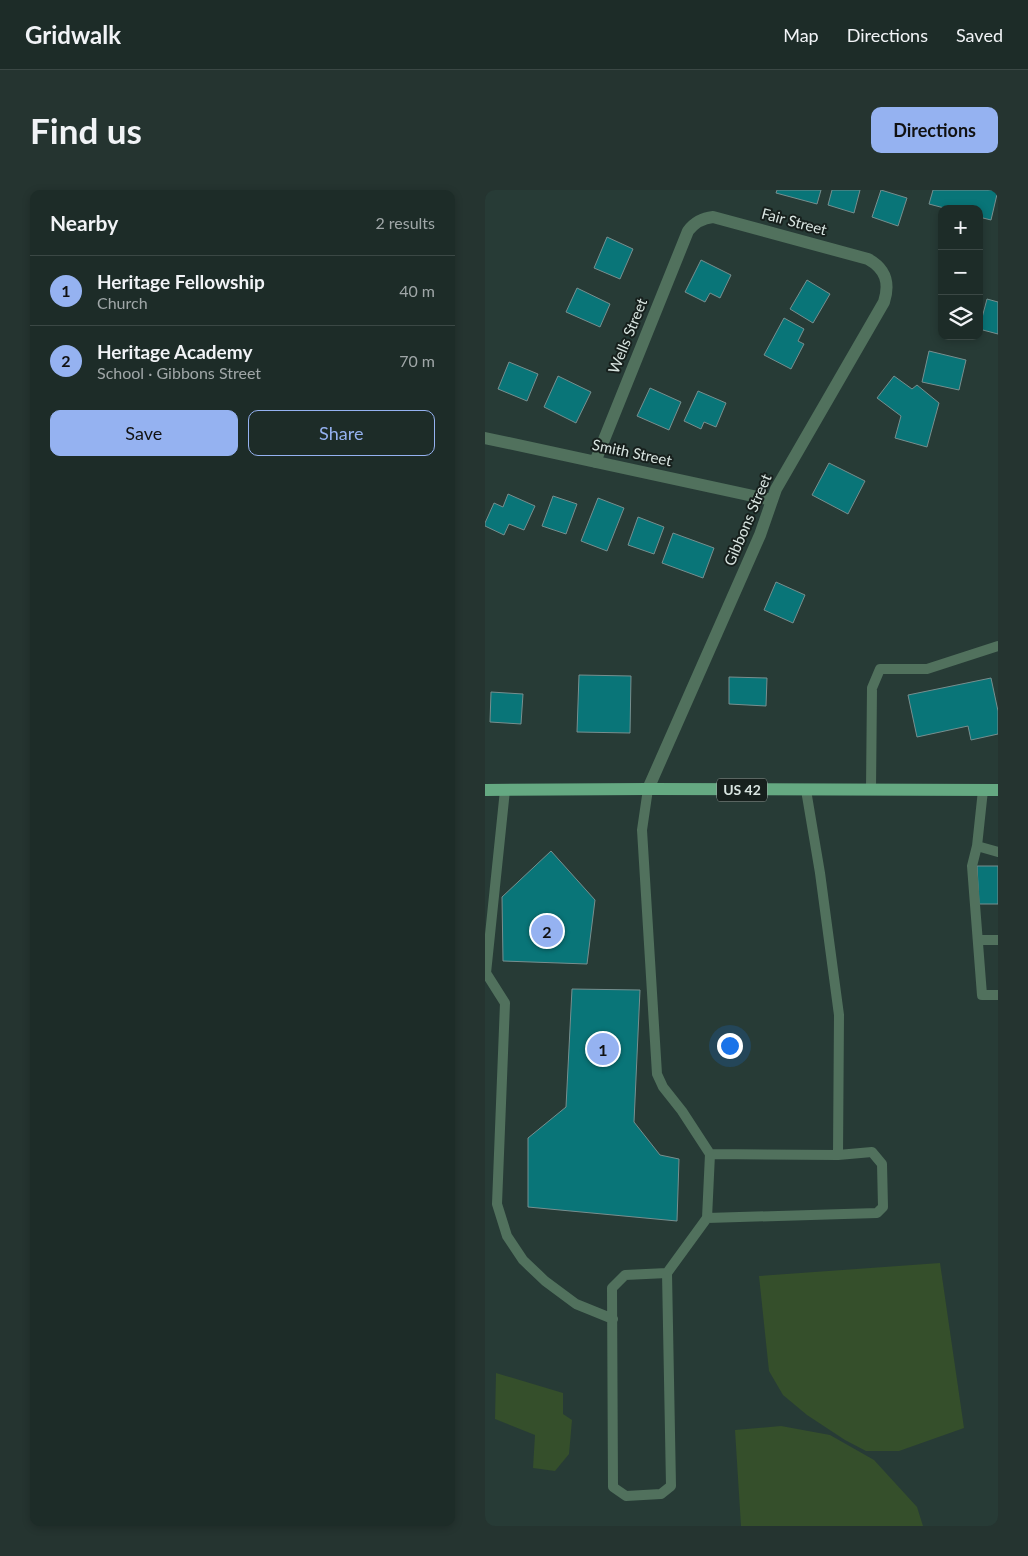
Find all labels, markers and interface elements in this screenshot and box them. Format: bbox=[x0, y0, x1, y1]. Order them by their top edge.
text: Gridwalk bbox=[25, 20, 121, 49]
text: Map bbox=[783, 24, 819, 46]
text: Directions bbox=[847, 24, 928, 46]
text: Saved bbox=[956, 24, 1003, 46]
button: Directions bbox=[871, 107, 998, 153]
text: Find us bbox=[30, 109, 142, 151]
street label: Fair Street bbox=[760, 204, 830, 239]
map controls bbox=[938, 205, 983, 340]
button: + bbox=[938, 205, 983, 250]
text: Nearby bbox=[50, 210, 118, 235]
text: 2 results bbox=[375, 213, 435, 232]
button: − bbox=[938, 250, 983, 295]
text: Heritage Fellowship bbox=[97, 270, 265, 293]
text: 1 bbox=[61, 281, 71, 300]
text: 40 m bbox=[399, 281, 435, 300]
text: Church bbox=[97, 293, 148, 312]
street label: Wells Street bbox=[604, 295, 651, 376]
button: layers bbox=[938, 295, 983, 340]
text: Heritage Academy bbox=[97, 340, 252, 363]
text: 2 bbox=[61, 351, 71, 370]
text: 70 m bbox=[399, 351, 435, 370]
text: School · Gibbons Street bbox=[97, 363, 261, 382]
button: Save bbox=[50, 410, 238, 456]
button: Share bbox=[248, 410, 435, 456]
street label: Smith Street bbox=[591, 435, 674, 469]
street label: Gibbons Street bbox=[720, 470, 775, 568]
road number: US 42 bbox=[717, 778, 767, 802]
pin: 2 bbox=[531, 912, 563, 950]
pin: 1 bbox=[587, 1030, 619, 1068]
your location bbox=[717, 1033, 743, 1059]

